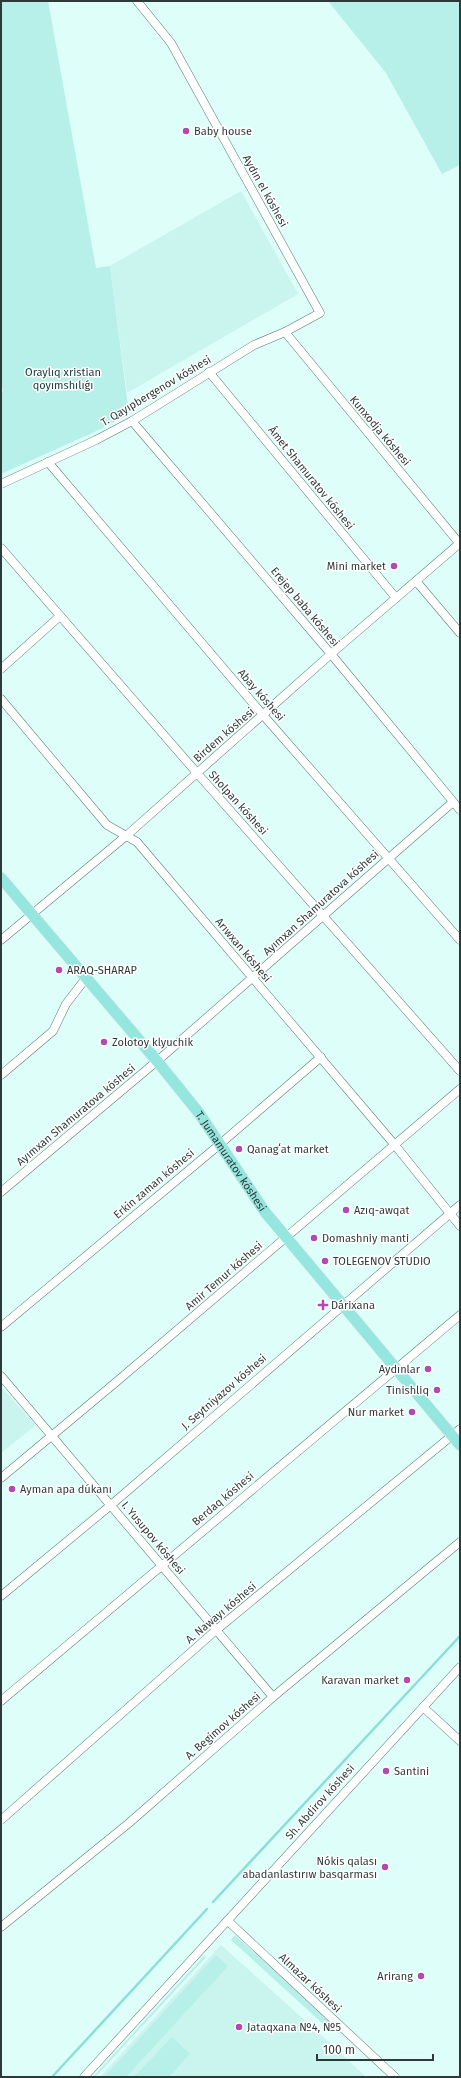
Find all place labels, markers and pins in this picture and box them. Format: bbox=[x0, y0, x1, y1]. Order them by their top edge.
place label: Baby house bbox=[194, 125, 252, 138]
marker: Baby house bbox=[181, 126, 191, 136]
place label: Mini market bbox=[327, 560, 386, 573]
marker: Mini market bbox=[389, 561, 399, 571]
place label: ARAQ-SHARAP bbox=[67, 964, 137, 977]
marker: ARAQ-SHARAP bbox=[54, 965, 64, 975]
place label: Zolotoy klyuchik bbox=[112, 1036, 193, 1049]
marker: Zolotoy klyuchik bbox=[99, 1037, 109, 1047]
place label: Qanagʻat market bbox=[247, 1143, 329, 1156]
marker: Qanagʻat market bbox=[234, 1144, 244, 1154]
place label: Azıq-awqat bbox=[354, 1204, 409, 1217]
marker: Azıq-awqat bbox=[341, 1205, 351, 1215]
place label: Domashniy manti bbox=[322, 1232, 409, 1245]
marker: Domashniy manti bbox=[309, 1233, 319, 1243]
place label: TOLEGENOV STUDIO bbox=[333, 1255, 431, 1268]
marker: TOLEGENOV STUDIO bbox=[320, 1256, 330, 1266]
place label: Dárixana bbox=[331, 1299, 375, 1312]
marker: Dárixana bbox=[318, 1300, 328, 1310]
place label: Aydınlar bbox=[379, 1363, 421, 1376]
marker: Aydınlar bbox=[423, 1364, 433, 1374]
place label: Tinishliq bbox=[386, 1384, 429, 1397]
marker: Tinishliq bbox=[432, 1385, 442, 1395]
place label: Nur market bbox=[348, 1406, 404, 1419]
marker: Nur market bbox=[407, 1407, 417, 1417]
place label: Ayman apa dúkanı bbox=[20, 1483, 112, 1496]
marker: Ayman apa dúkanı bbox=[7, 1484, 17, 1494]
place label: Karavan market bbox=[321, 1674, 399, 1687]
marker: Karavan market bbox=[402, 1675, 412, 1685]
place label: Santini bbox=[394, 1765, 429, 1778]
marker: Santini bbox=[381, 1766, 391, 1776]
place label: Nókis qalası abadanlastırıw basqarması bbox=[242, 1855, 377, 1881]
marker: Nókis qalası abadanlastırıw basqarması bbox=[380, 1862, 390, 1872]
place label: Arirang bbox=[377, 1970, 413, 1983]
marker: Arirang bbox=[416, 1971, 426, 1981]
place label: Jataqxana №4, №5 bbox=[247, 2021, 341, 2034]
marker: Jataqxana №4, №5 bbox=[234, 2022, 244, 2032]

